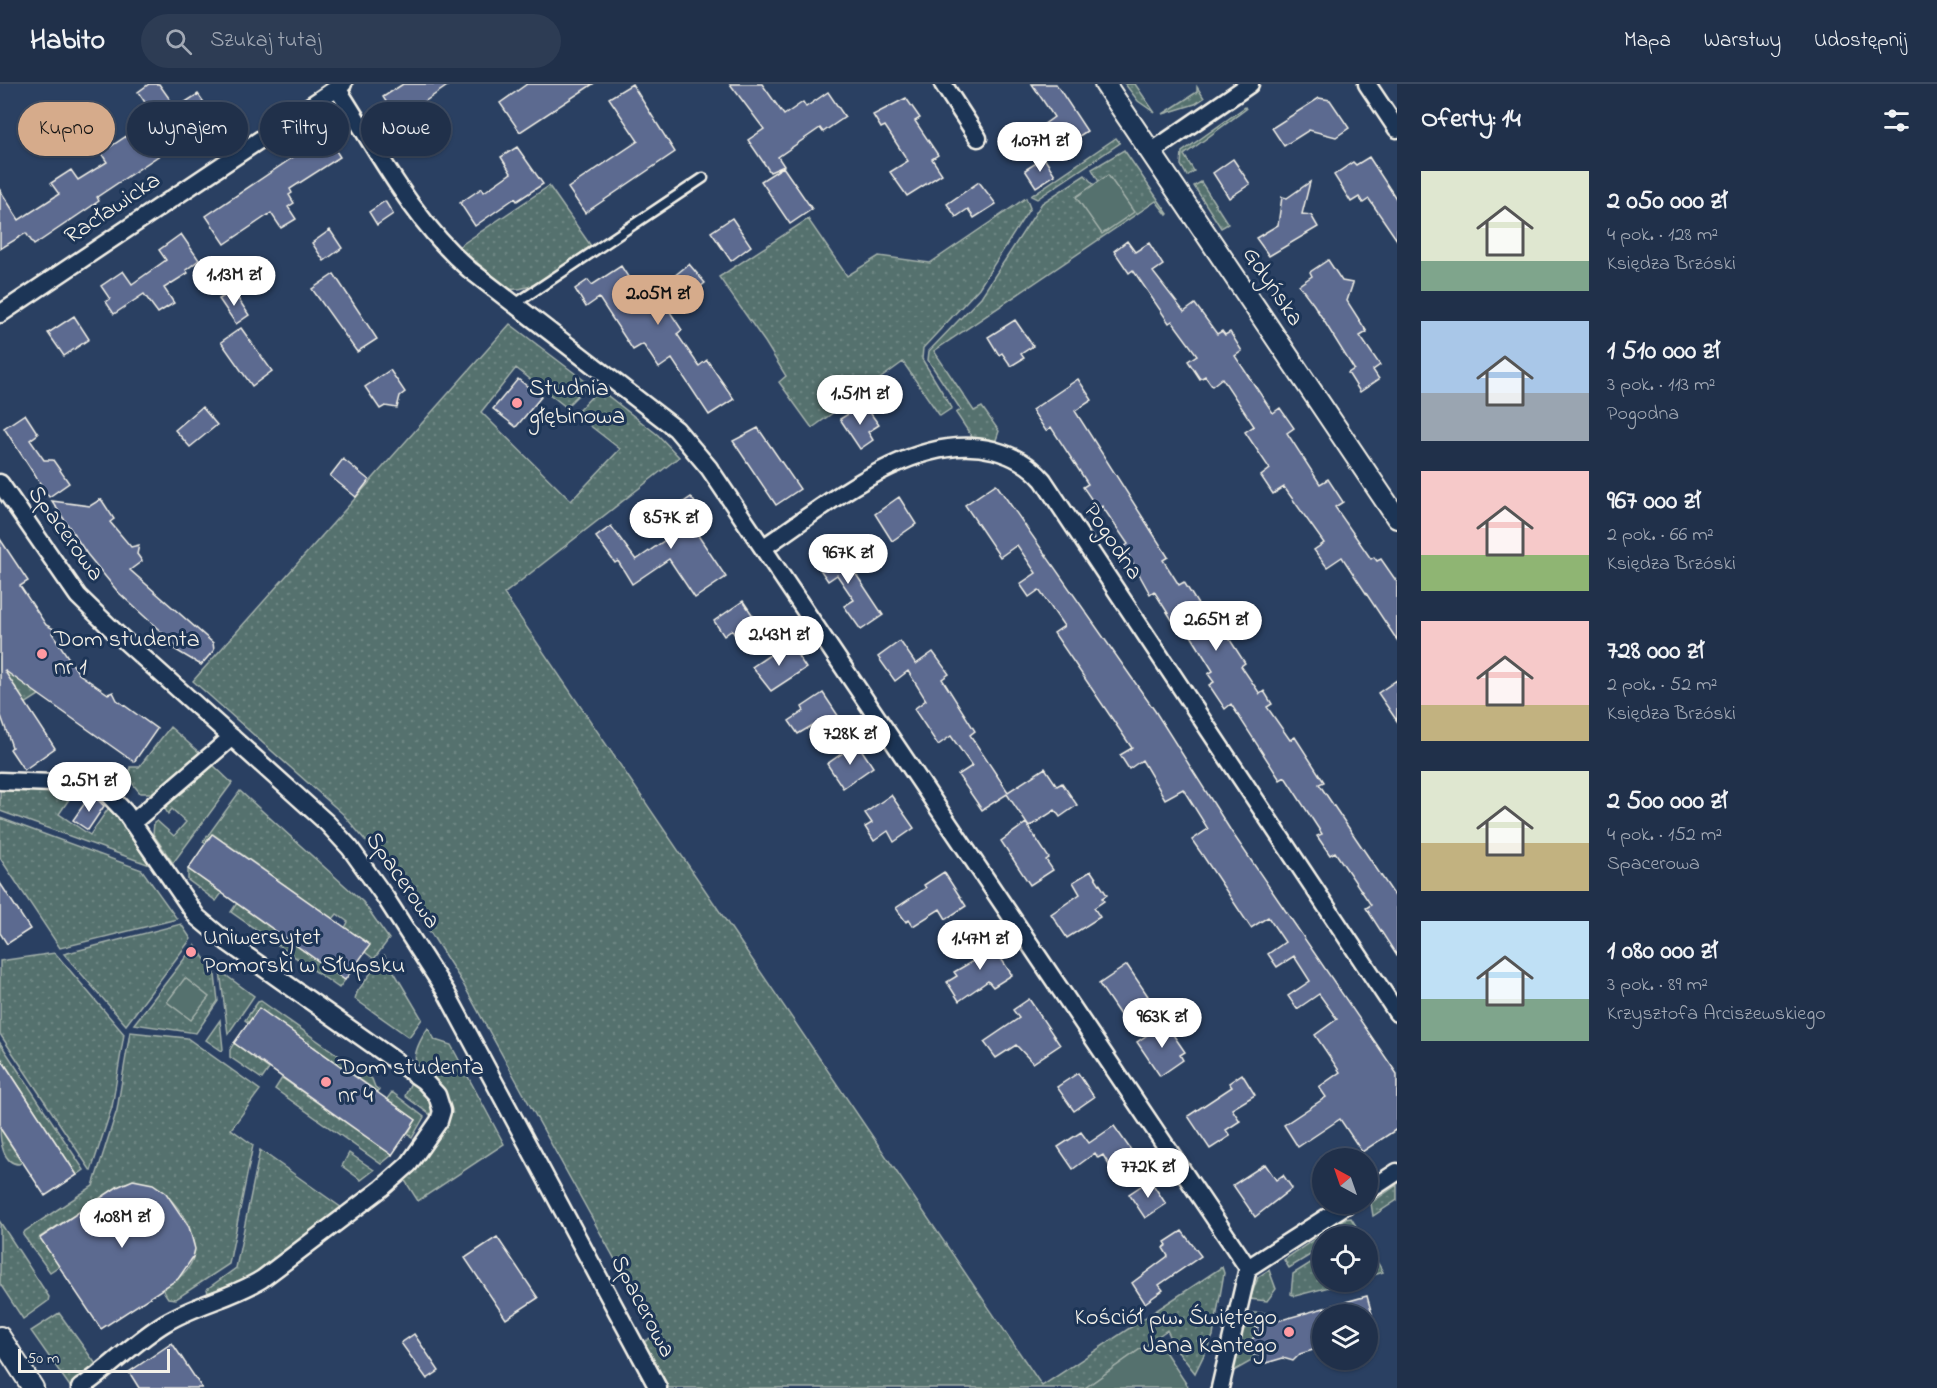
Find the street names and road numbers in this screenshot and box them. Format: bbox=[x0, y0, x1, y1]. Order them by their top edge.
street label: Racławicka bbox=[58, 164, 168, 254]
street label: Gdyńska bbox=[1232, 240, 1312, 334]
street label: Spacerowa bbox=[18, 479, 112, 589]
street label: Pogodna bbox=[1073, 496, 1151, 588]
street label: Spacerowa bbox=[356, 825, 448, 937]
street label: Spacerowa bbox=[600, 1250, 684, 1364]

